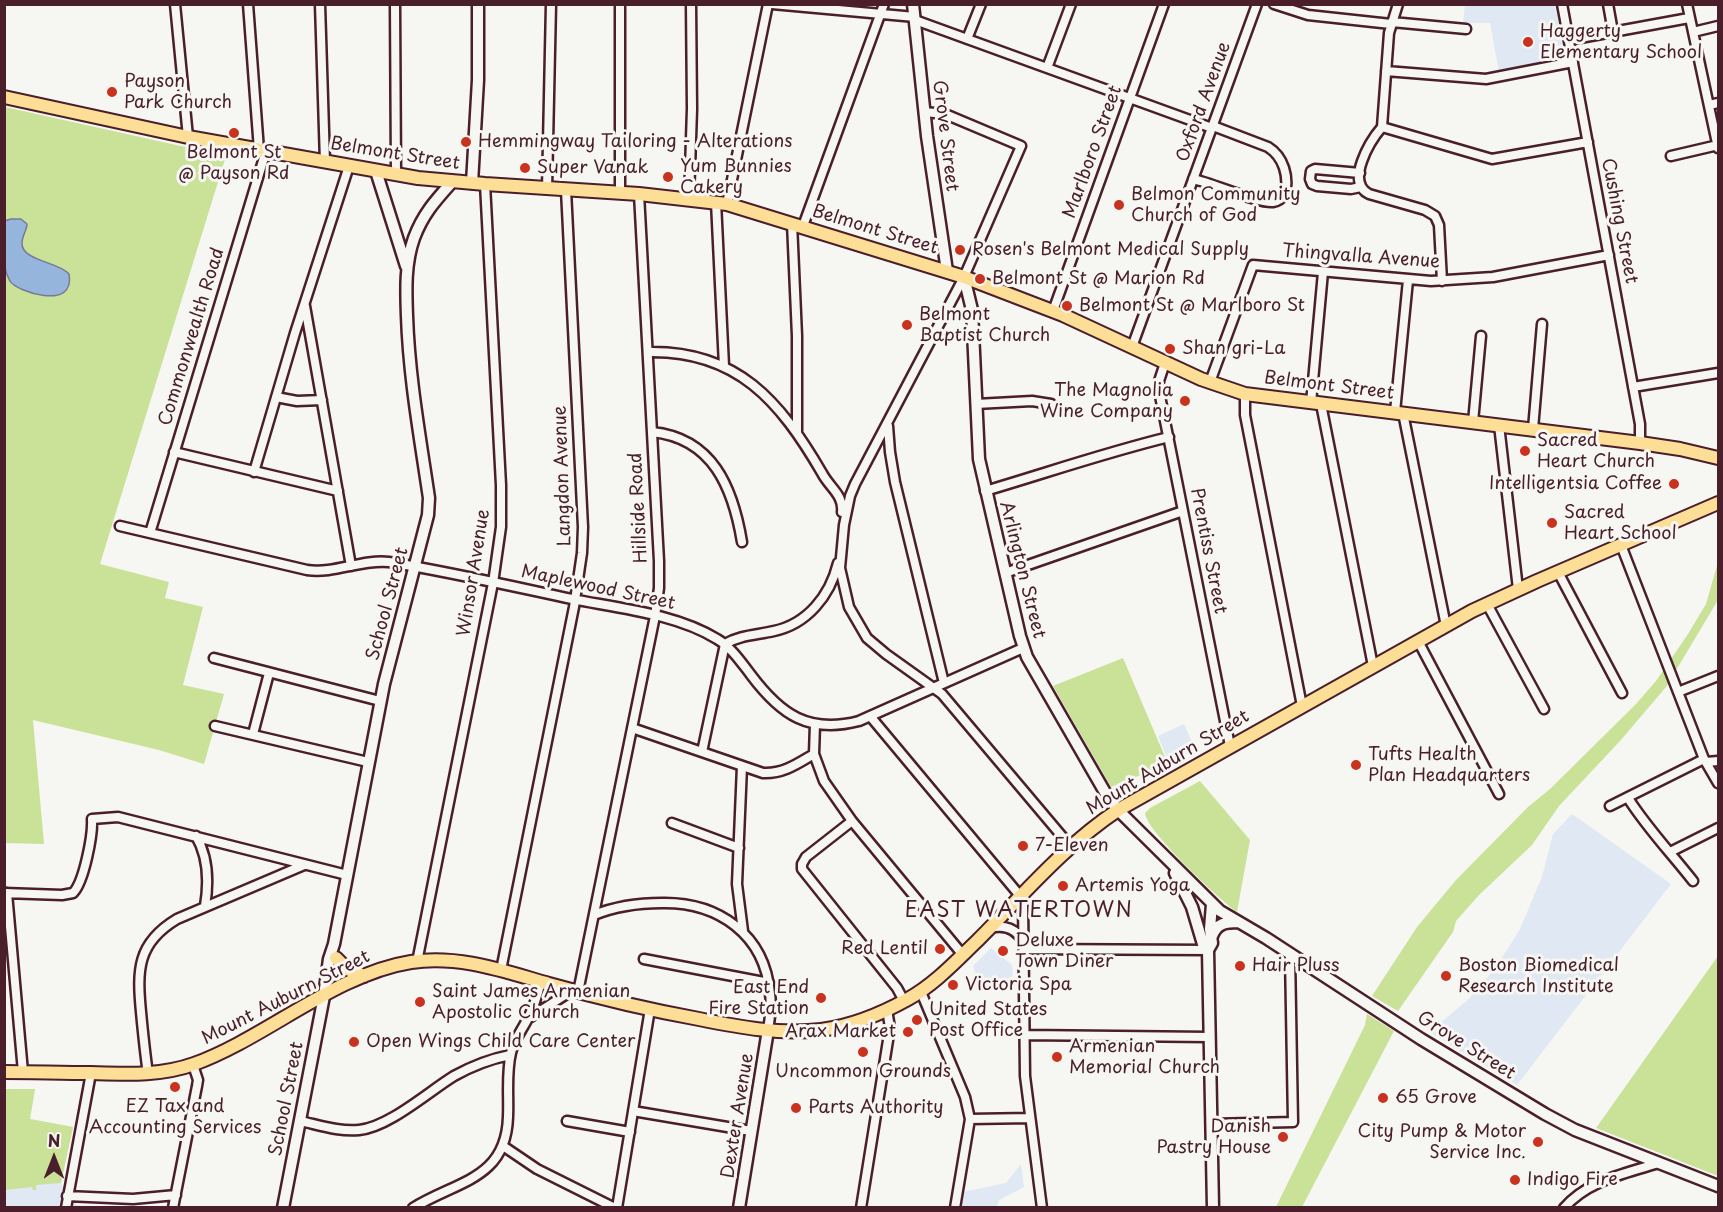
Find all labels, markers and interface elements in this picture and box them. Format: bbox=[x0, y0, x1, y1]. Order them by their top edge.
place label: Haggerty Elementary School bbox=[1540, 21, 1702, 63]
marker: Haggerty Elementary School bbox=[1521, 35, 1535, 49]
street label: Oxford Avenue bbox=[1172, 39, 1236, 165]
place label: Payson Park Church bbox=[124, 71, 232, 113]
street label: Grove Street bbox=[927, 79, 963, 193]
street label: Marlboro Street bbox=[1059, 83, 1127, 221]
marker: Payson Park Church bbox=[105, 85, 119, 99]
marker: Belmont St @ Payson Rd bbox=[227, 126, 241, 140]
place label: Hemmingway Tailoring - Alterations bbox=[478, 131, 792, 153]
street label: Belmont Street bbox=[329, 133, 461, 175]
marker: Hemmingway Tailoring - Alterations bbox=[459, 135, 473, 149]
place label: Belmont St @ Payson Rd bbox=[178, 142, 290, 184]
place label: Yum Bunnies Cakery bbox=[680, 156, 792, 198]
street label: Cushing Street bbox=[1596, 156, 1642, 286]
place label: Super Vanak bbox=[537, 157, 648, 179]
marker: Super Vanak bbox=[518, 161, 532, 175]
marker: Yum Bunnies Cakery bbox=[661, 170, 675, 184]
place label: Belmon Community Church of God bbox=[1131, 184, 1301, 226]
marker: Belmon Community Church of God bbox=[1112, 198, 1126, 212]
street label: Belmont Street bbox=[809, 201, 941, 259]
place label: Rosen's Belmont Medical Supply bbox=[972, 239, 1249, 261]
street label: Thingvalla Avenue bbox=[1281, 241, 1441, 273]
marker: Rosen's Belmont Medical Supply bbox=[953, 243, 967, 257]
street label: Commonwealth Road bbox=[155, 245, 229, 429]
place label: Belmont St @ Marion Rd bbox=[992, 268, 1205, 290]
marker: Belmont St @ Marion Rd bbox=[973, 272, 987, 286]
place label: Belmont St @ Marlboro St bbox=[1079, 295, 1305, 317]
marker: Belmont St @ Marlboro St bbox=[1060, 299, 1074, 313]
place label: Belmont Baptist Church bbox=[919, 304, 1050, 346]
marker: Belmont Baptist Church bbox=[900, 318, 914, 332]
place label: Shan gri-La bbox=[1182, 338, 1285, 360]
marker: Shan gri-La bbox=[1163, 342, 1177, 356]
street label: Belmont Street bbox=[1263, 367, 1395, 405]
place label: The Magnolia Wine Company bbox=[1040, 380, 1173, 422]
marker: The Magnolia Wine Company bbox=[1178, 394, 1192, 408]
street label: Langdon Avenue bbox=[550, 405, 576, 547]
place label: Sacred Heart Church bbox=[1537, 430, 1655, 472]
marker: Sacred Heart Church bbox=[1518, 444, 1532, 458]
street label: Hillside Road bbox=[625, 452, 653, 564]
place label: Intelligentsia Coffee bbox=[1489, 473, 1662, 495]
marker: Intelligentsia Coffee bbox=[1667, 477, 1681, 491]
street label: Prentiss Street bbox=[1185, 486, 1231, 616]
street label: Arlington Street bbox=[995, 499, 1049, 641]
place label: Sacred Heart School bbox=[1564, 502, 1677, 544]
street label: Winsor Avenue bbox=[453, 508, 495, 638]
marker: Sacred Heart School bbox=[1545, 516, 1559, 530]
street label: School Street bbox=[363, 545, 413, 663]
street label: Maplewood Street bbox=[519, 561, 677, 615]
street label: Mount Auburn Street bbox=[1083, 706, 1253, 820]
place label: Tufts Health Plan Headquarters bbox=[1368, 744, 1530, 786]
marker: Tufts Health Plan Headquarters bbox=[1349, 758, 1363, 772]
place label: 7-Eleven bbox=[1035, 835, 1109, 857]
marker: 7-Eleven bbox=[1016, 839, 1030, 853]
place label: Artemis Yoga bbox=[1075, 875, 1190, 897]
marker: Artemis Yoga bbox=[1056, 879, 1070, 893]
district label: EAST WATERTOWN bbox=[905, 898, 1133, 924]
place label: Deluxe Town Diner bbox=[1015, 930, 1113, 972]
place label: Red Lentil bbox=[841, 938, 928, 960]
marker: Red Lentil bbox=[933, 942, 947, 956]
marker: Deluxe Town Diner bbox=[996, 944, 1010, 958]
street label: Mount Auburn Street bbox=[198, 946, 374, 1050]
place label: Hair Pluss bbox=[1252, 955, 1339, 977]
place label: Boston Biomedical Research Institute bbox=[1458, 955, 1619, 998]
marker: Hair Pluss bbox=[1233, 959, 1247, 973]
marker: Boston Biomedical Research Institute bbox=[1439, 969, 1453, 983]
place label: Victoria Spa bbox=[965, 974, 1072, 996]
place label: East End Fire Station bbox=[708, 977, 809, 1020]
marker: Victoria Spa bbox=[946, 978, 960, 992]
place label: Saint James Armenian Apostolic Church bbox=[432, 981, 630, 1024]
marker: East End Fire Station bbox=[814, 991, 828, 1005]
marker: Saint James Armenian Apostolic Church bbox=[413, 995, 427, 1009]
place label: United States Post Office bbox=[929, 999, 1047, 1042]
street label: Grove Street bbox=[1413, 1007, 1519, 1085]
marker: United States Post Office bbox=[910, 1013, 924, 1027]
place label: Arax Market bbox=[785, 1021, 896, 1043]
marker: Arax Market bbox=[901, 1025, 915, 1039]
place label: Open Wings Child Care Center bbox=[366, 1031, 635, 1053]
marker: Open Wings Child Care Center bbox=[347, 1035, 361, 1049]
place label: Armenian Memorial Church bbox=[1069, 1036, 1220, 1078]
street label: School Street bbox=[265, 1040, 309, 1158]
marker: Uncommon Grounds bbox=[856, 1045, 870, 1059]
marker: Armenian Memorial Church bbox=[1050, 1050, 1064, 1064]
street label: Dexter Avenue bbox=[717, 1052, 759, 1180]
place label: Uncommon Grounds bbox=[775, 1061, 951, 1083]
marker: EZ Tax and Accounting Services bbox=[168, 1080, 182, 1094]
place label: 65 Grove bbox=[1395, 1087, 1477, 1109]
marker: 65 Grove bbox=[1376, 1091, 1390, 1105]
place label: EZ Tax and Accounting Services bbox=[89, 1096, 261, 1138]
place label: Parts Authority bbox=[808, 1097, 944, 1119]
marker: Parts Authority bbox=[789, 1101, 803, 1115]
place label: Danish Pastry House bbox=[1157, 1116, 1271, 1158]
place label: City Pump & Motor Service Inc. bbox=[1357, 1121, 1526, 1164]
north arrow bbox=[24, 1128, 84, 1188]
text: N bbox=[48, 1128, 60, 1152]
marker: Danish Pastry House bbox=[1276, 1130, 1290, 1144]
marker: City Pump & Motor Service Inc. bbox=[1531, 1135, 1545, 1149]
place label: Indigo Fire bbox=[1527, 1169, 1618, 1191]
marker: Indigo Fire bbox=[1508, 1173, 1522, 1187]

